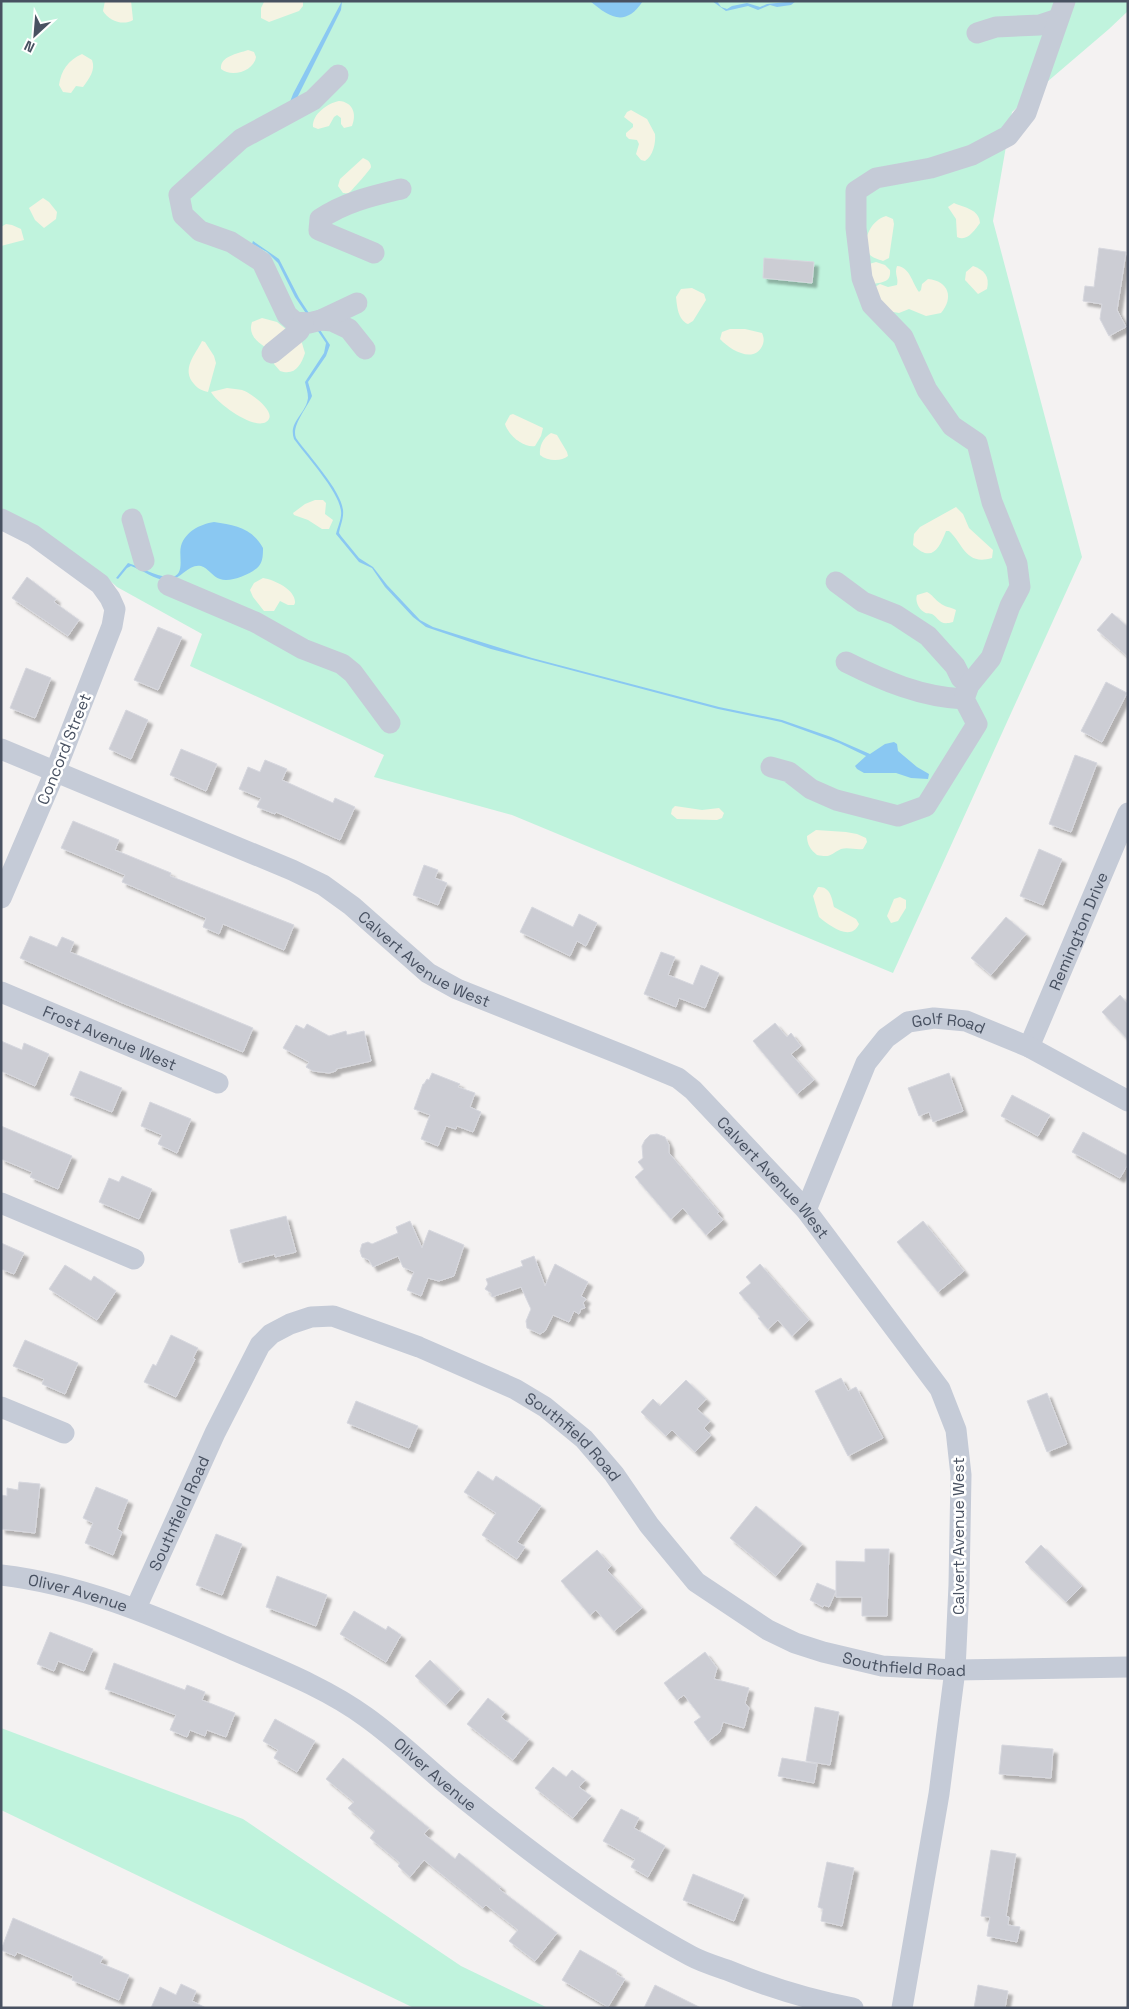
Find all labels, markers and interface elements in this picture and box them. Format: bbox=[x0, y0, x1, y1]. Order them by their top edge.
north arrow bbox=[10, 10, 60, 60]
text: N bbox=[21, 37, 37, 57]
street label: Concord Street bbox=[32, 690, 96, 808]
street label: Remington Drive bbox=[1044, 869, 1112, 993]
street label: Calvert Avenue West bbox=[354, 906, 494, 1012]
street label: Frost Avenue West bbox=[40, 1000, 180, 1075]
street label: Golf Road bbox=[910, 1007, 988, 1038]
street label: Calvert Avenue West bbox=[713, 1112, 834, 1243]
street label: Southfield Road bbox=[521, 1387, 626, 1485]
street label: Southfield Road bbox=[144, 1452, 214, 1574]
street label: Calvert Avenue West bbox=[948, 1457, 969, 1615]
street label: Oliver Avenue bbox=[26, 1569, 131, 1616]
street label: Southfield Road bbox=[841, 1647, 966, 1681]
street label: Oliver Avenue bbox=[390, 1733, 481, 1816]

